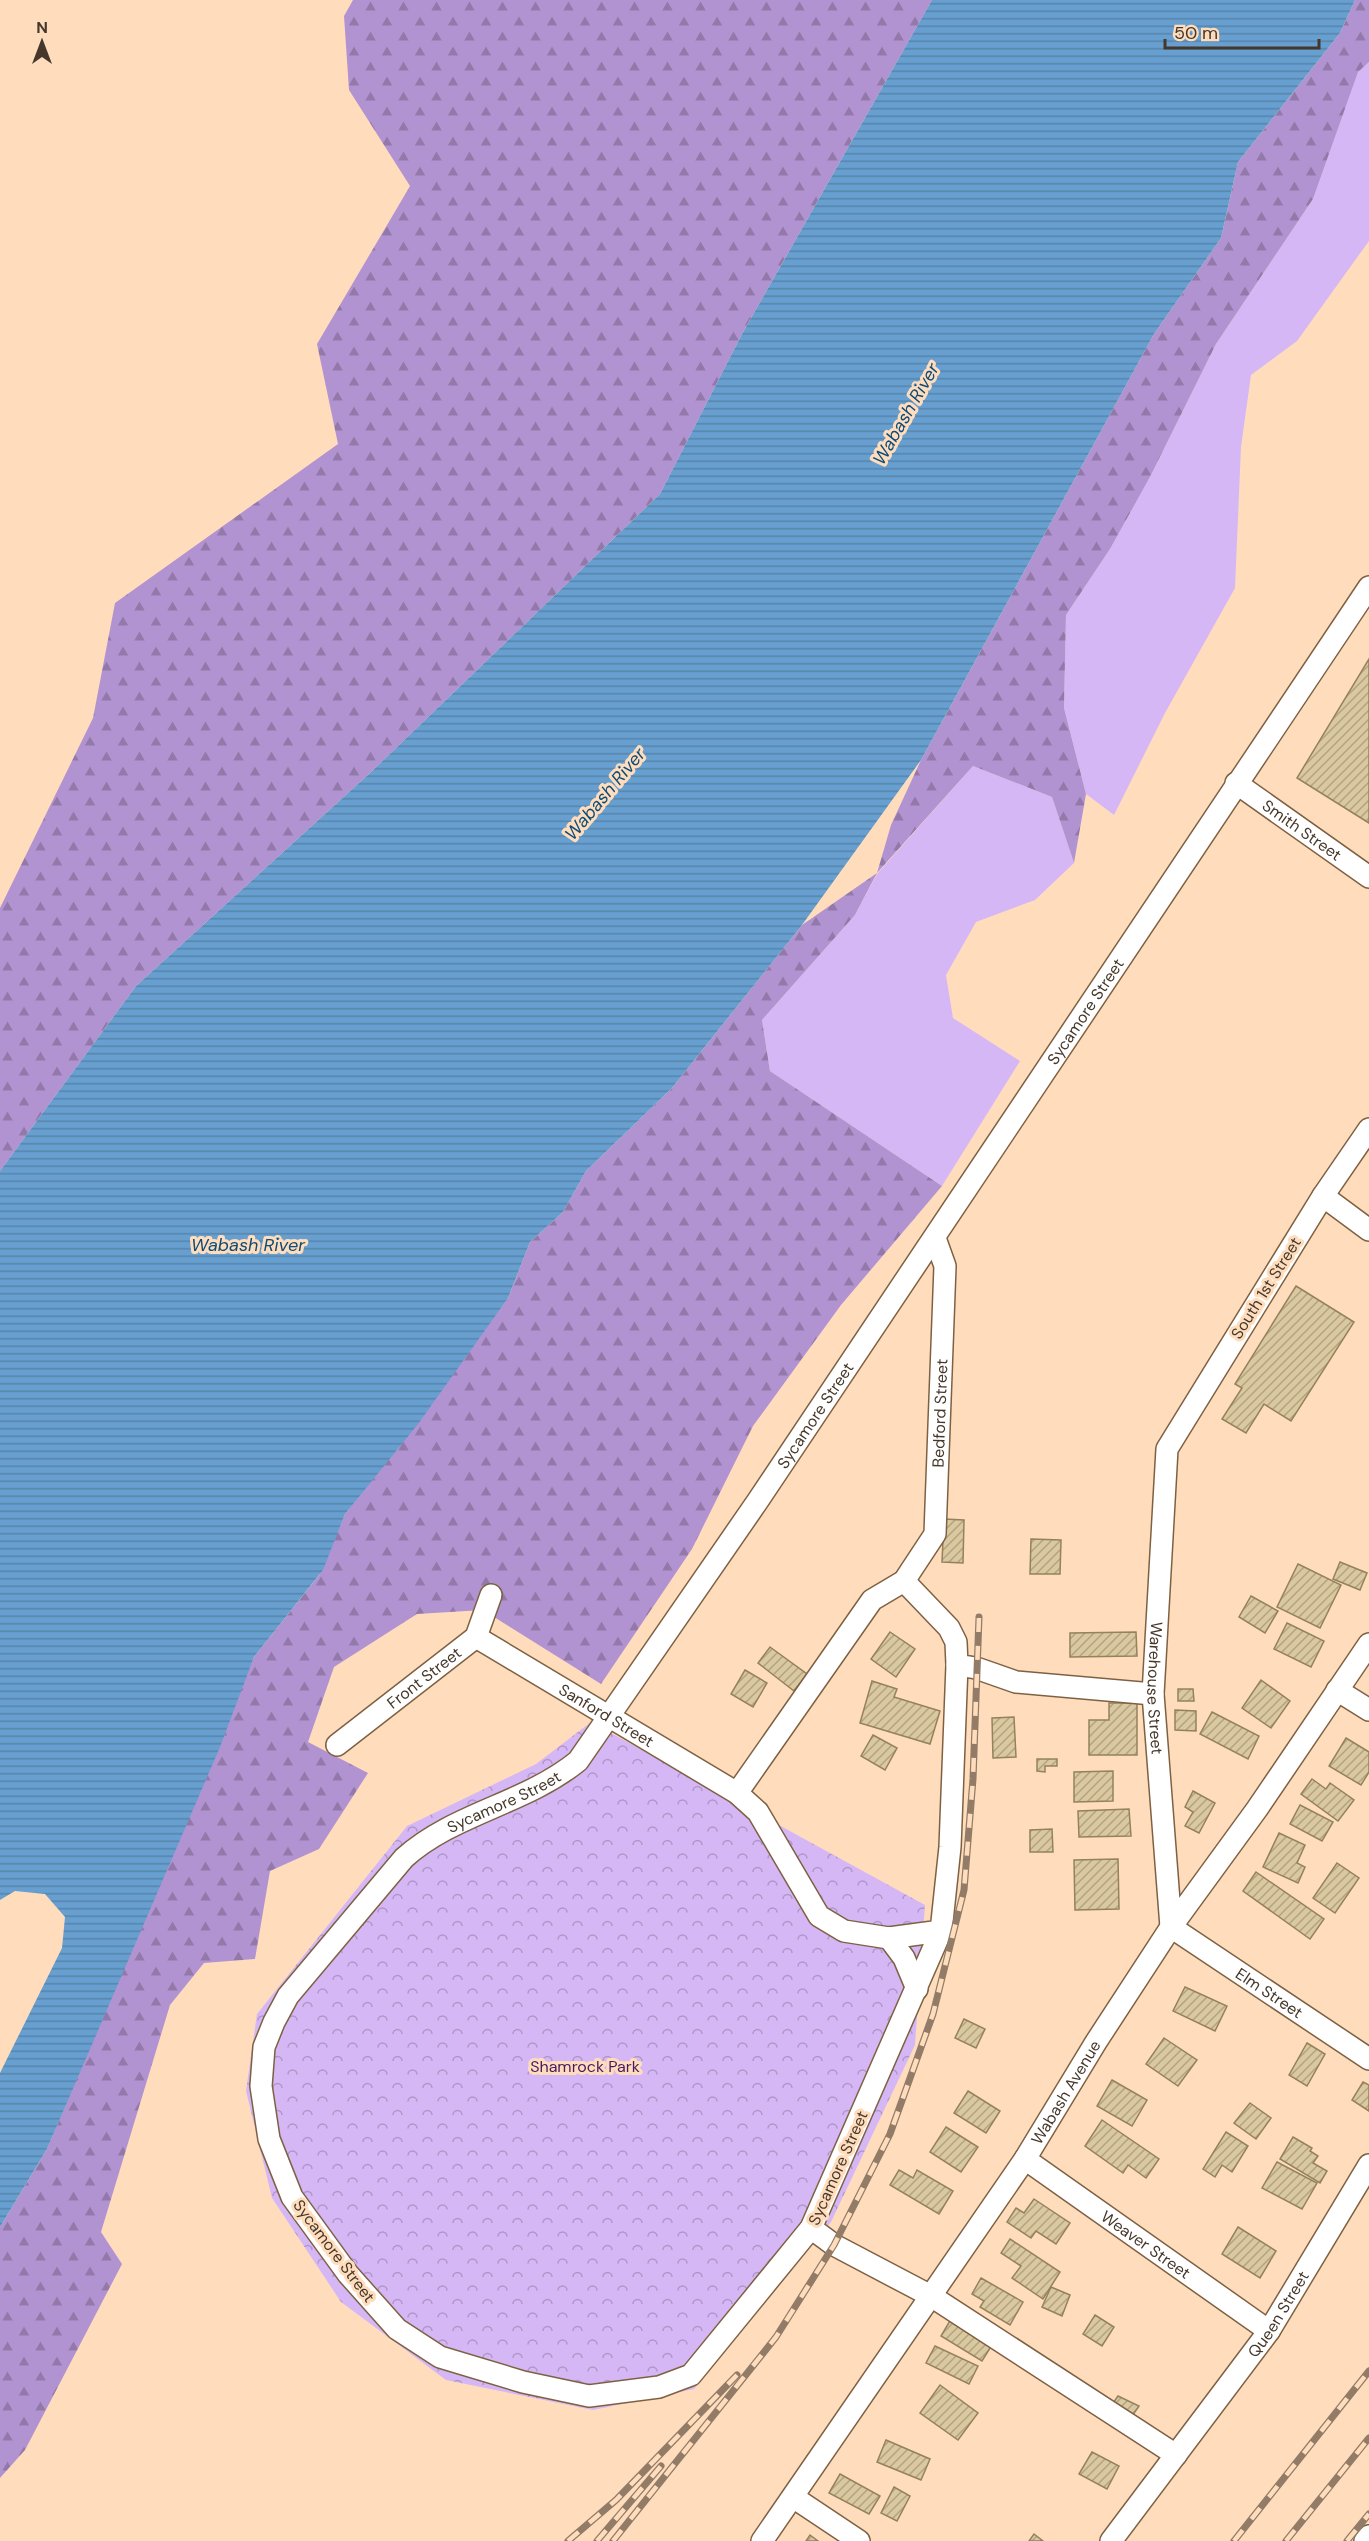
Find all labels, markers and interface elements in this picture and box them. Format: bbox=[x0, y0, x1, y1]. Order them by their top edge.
north arrow bbox=[12, 12, 72, 72]
scale bar bbox=[1165, 12, 1320, 50]
text: N bbox=[36, 17, 48, 38]
text: 50 m bbox=[1174, 21, 1218, 45]
water label: Wabash River bbox=[867, 358, 946, 469]
water label: Wabash River bbox=[559, 742, 652, 845]
street label: Smith Street bbox=[1258, 794, 1346, 865]
street label: Sycamore Street bbox=[1042, 954, 1128, 1068]
water label: Wabash River bbox=[191, 1233, 306, 1257]
street label: South 1st Street bbox=[1226, 1233, 1306, 1343]
street label: Sycamore Street bbox=[772, 1358, 858, 1472]
street label: Bedford Street bbox=[927, 1358, 952, 1468]
street label: Warehouse Street bbox=[1142, 1621, 1168, 1755]
street label: Front Street bbox=[382, 1642, 465, 1713]
street label: Sanford Street bbox=[555, 1678, 658, 1751]
street label: Sycamore Street bbox=[443, 1766, 565, 1838]
street label: Elm Street bbox=[1232, 1963, 1307, 2023]
street label: Wabash Avenue bbox=[1026, 2036, 1105, 2148]
park label: Shamrock Park bbox=[530, 2056, 640, 2077]
street label: Sycamore Street bbox=[803, 2107, 873, 2229]
street label: Sycamore Street bbox=[288, 2195, 380, 2307]
street label: Weaver Street bbox=[1097, 2205, 1195, 2283]
street label: Queen Street bbox=[1243, 2267, 1313, 2361]

